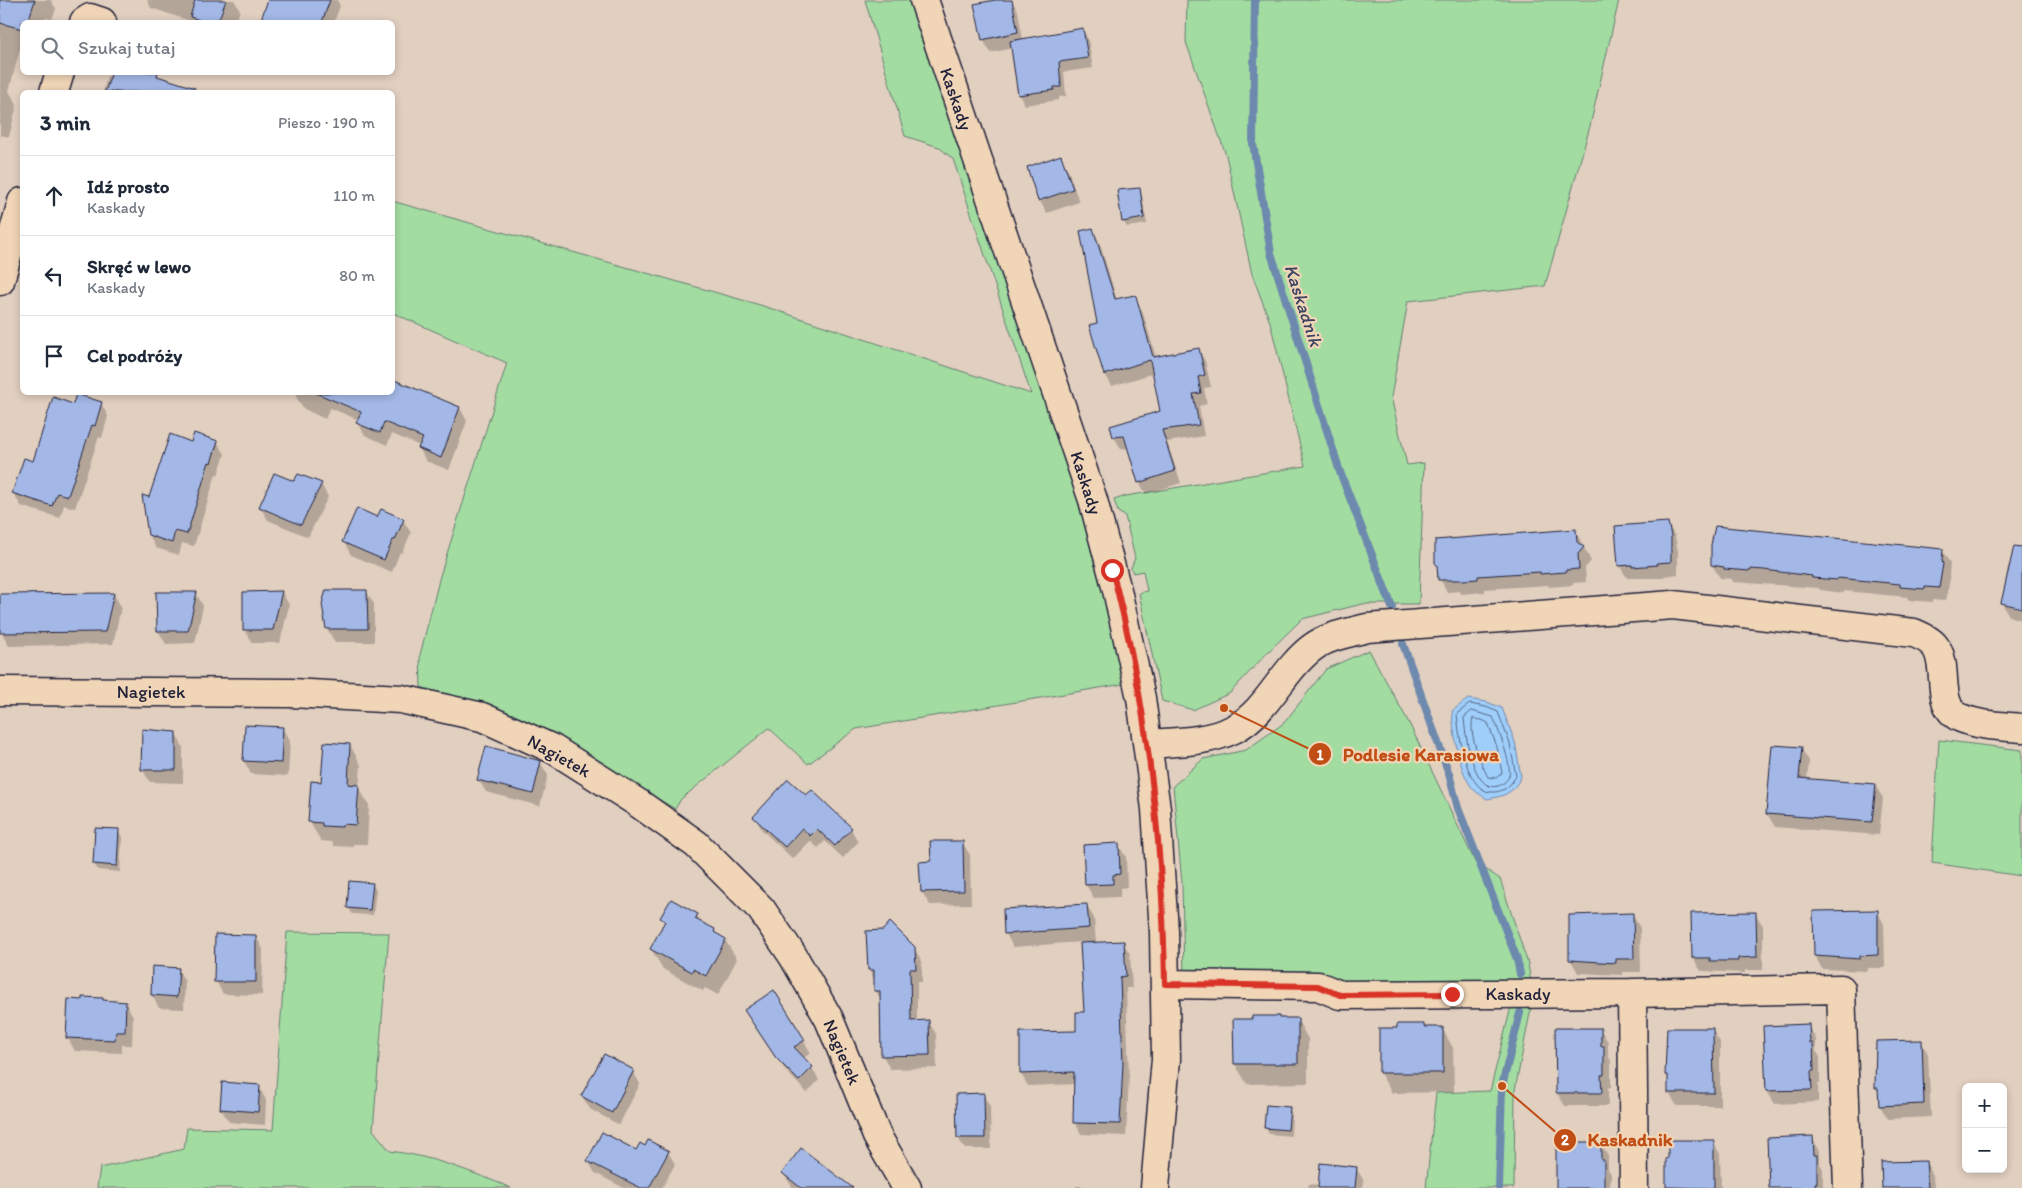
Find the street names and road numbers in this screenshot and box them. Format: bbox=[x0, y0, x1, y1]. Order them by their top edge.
street label: Kaskady bbox=[935, 65, 977, 134]
street label: Kaskady bbox=[1065, 449, 1107, 518]
street label: Nagietek bbox=[117, 681, 186, 703]
street label: Nagietek bbox=[524, 730, 595, 783]
street label: Kaskady bbox=[1485, 983, 1551, 1005]
street label: Nagietek bbox=[818, 1016, 866, 1089]

